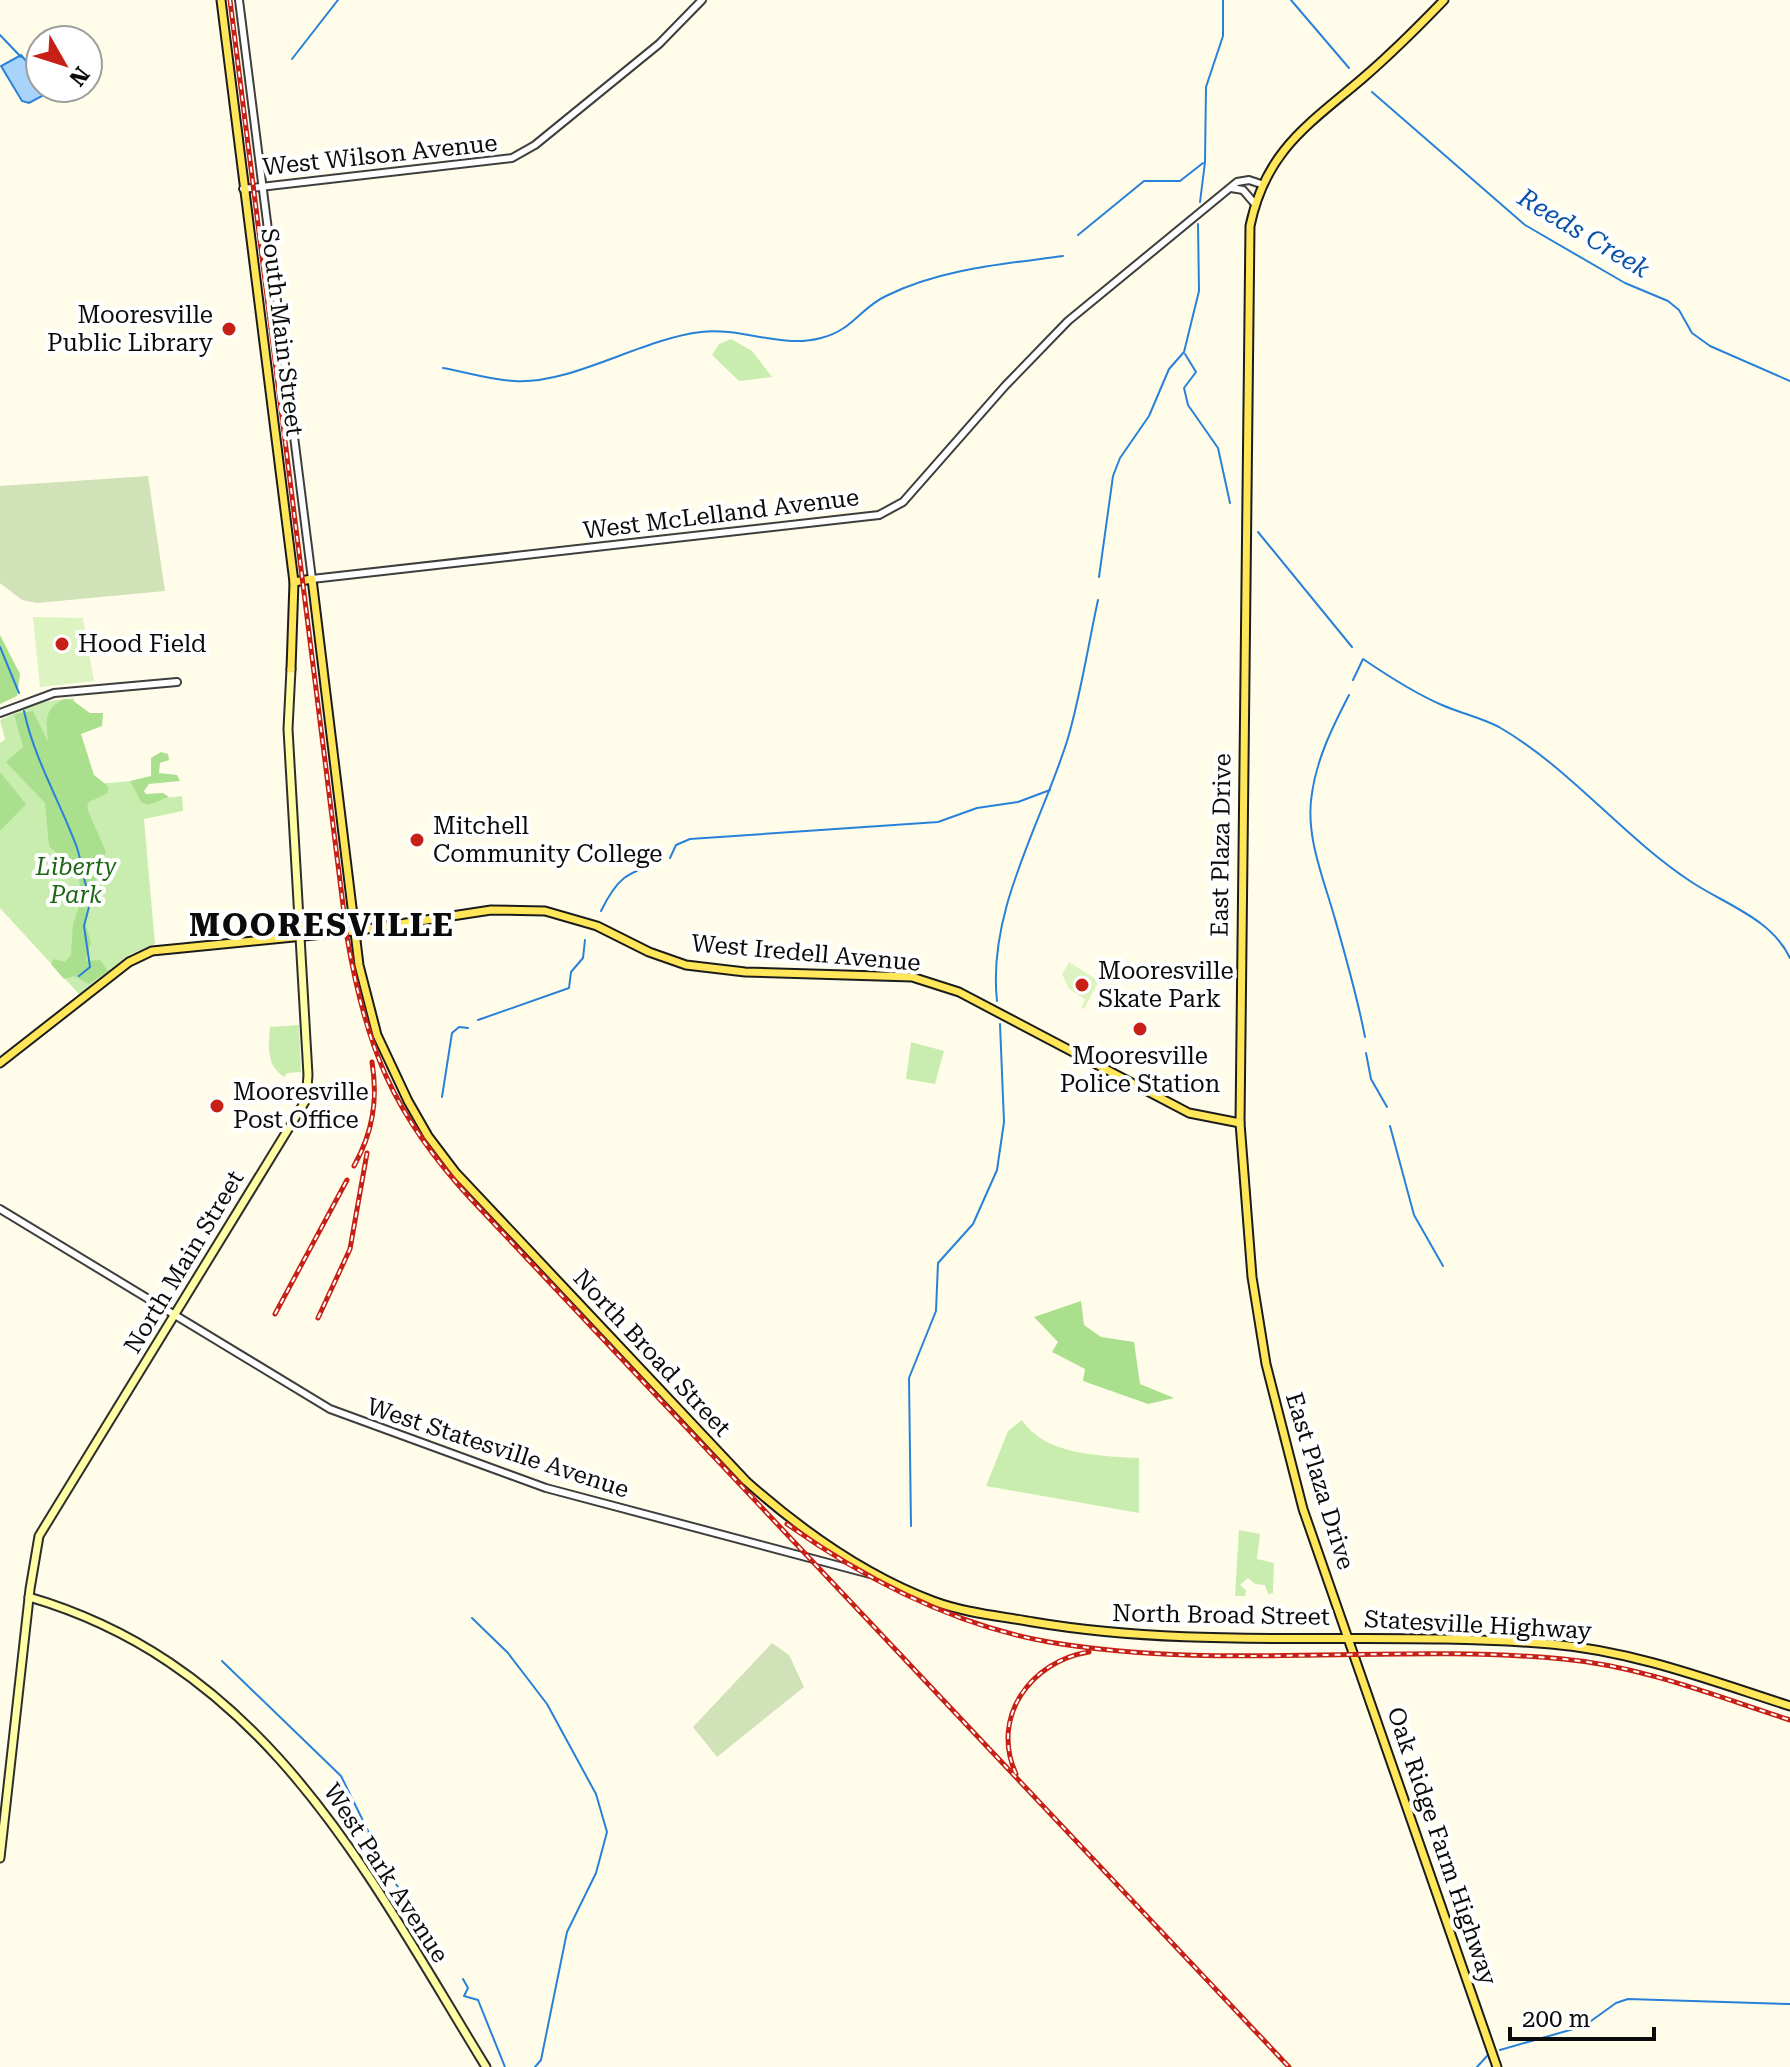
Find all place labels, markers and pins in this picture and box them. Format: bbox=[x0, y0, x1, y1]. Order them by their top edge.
place label: Mooresville Public Library bbox=[47, 301, 214, 357]
marker: Mooresville Public Library bbox=[220, 320, 238, 338]
place label: Hood Field bbox=[78, 630, 206, 658]
marker: Hood Field bbox=[53, 635, 71, 653]
place label: Mitchell Community College bbox=[433, 812, 662, 868]
marker: Mitchell Community College bbox=[408, 831, 426, 849]
place label: Mooresville Skate Park bbox=[1098, 957, 1234, 1013]
marker: Mooresville Skate Park bbox=[1073, 976, 1091, 994]
marker: Mooresville Police Station bbox=[1131, 1020, 1149, 1038]
place label: Mooresville Police Station bbox=[1060, 1042, 1220, 1098]
place label: Mooresville Post Office bbox=[233, 1078, 369, 1134]
marker: Mooresville Post Office bbox=[208, 1097, 226, 1115]

